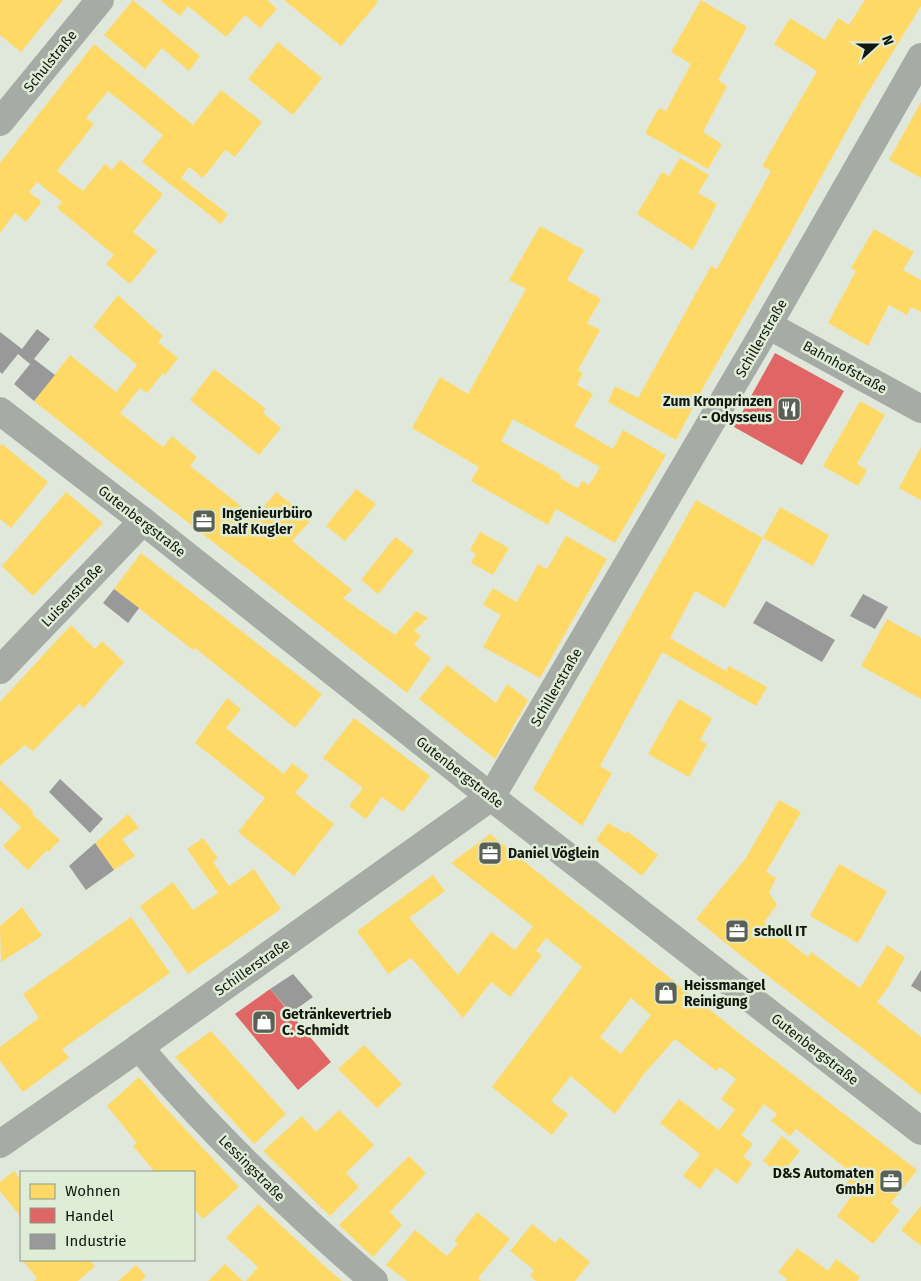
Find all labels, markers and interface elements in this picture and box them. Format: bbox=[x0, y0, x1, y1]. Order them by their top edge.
north arrow bbox=[851, 20, 901, 70]
street label: Schulstraße bbox=[20, 27, 81, 96]
text: N bbox=[878, 33, 897, 48]
street label: Schillerstraße bbox=[732, 296, 791, 380]
street label: Bahnhofstraße bbox=[800, 337, 890, 398]
place label: Zum Kronprinzen - Odysseus bbox=[663, 393, 772, 426]
restaurant icon: Zum Kronprinzen - Odysseus bbox=[776, 396, 802, 422]
street label: Gutenbergstraße bbox=[95, 482, 189, 561]
place label: Ingenieurbüro Ralf Kugler bbox=[222, 505, 312, 538]
office icon: Ingenieurbüro Ralf Kugler bbox=[191, 508, 217, 534]
street label: Luisenstraße bbox=[38, 560, 107, 630]
street label: Schillerstraße bbox=[527, 645, 586, 729]
street label: Gutenbergstraße bbox=[413, 733, 507, 812]
office icon: Daniel Vöglein bbox=[477, 840, 503, 866]
place label: Daniel Vöglein bbox=[508, 845, 599, 862]
office icon: scholl IT bbox=[724, 918, 750, 944]
place label: scholl IT bbox=[754, 923, 807, 940]
street label: Schillerstraße bbox=[212, 935, 293, 999]
place label: Heissmangel Reinigung bbox=[684, 977, 766, 1010]
shop icon: Heissmangel Reinigung bbox=[653, 980, 679, 1006]
place label: Getränkevertrieb C. Schmidt bbox=[282, 1006, 392, 1039]
shop icon: Getränkevertrieb C. Schmidt bbox=[251, 1009, 277, 1035]
street label: Gutenbergstraße bbox=[768, 1010, 862, 1089]
street label: Lessingstraße bbox=[215, 1132, 288, 1205]
place label: D&S Automaten GmbH bbox=[773, 1165, 874, 1198]
office icon: D&S Automaten GmbH bbox=[878, 1168, 904, 1194]
legend bbox=[20, 1171, 195, 1261]
text: Wohnen bbox=[65, 1182, 121, 1200]
text: Handel bbox=[65, 1207, 114, 1225]
text: Industrie bbox=[65, 1232, 127, 1250]

